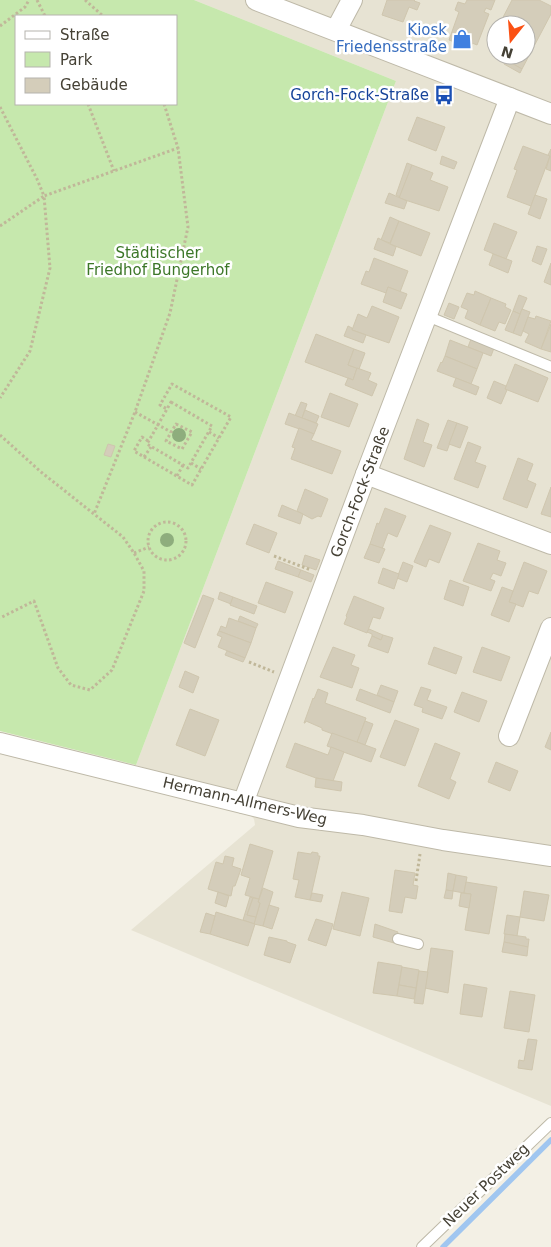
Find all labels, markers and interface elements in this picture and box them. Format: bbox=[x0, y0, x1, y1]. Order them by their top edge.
legend bbox=[15, 15, 178, 105]
north arrow bbox=[486, 15, 536, 65]
place label: Kiosk Friedensstraße bbox=[336, 21, 447, 56]
text: Straße bbox=[60, 26, 109, 44]
shop icon: Kiosk Friedensstraße bbox=[451, 28, 473, 50]
text: N bbox=[499, 43, 515, 62]
text: Park bbox=[60, 51, 93, 69]
text: Gebäude bbox=[60, 76, 128, 94]
bus stop icon: Gorch-Fock-Straße bbox=[433, 84, 455, 106]
place label: Gorch-Fock-Straße bbox=[290, 86, 429, 104]
park label: Städtischer Friedhof Bungerhof bbox=[86, 244, 230, 279]
street label: Gorch-Fock-Straße bbox=[327, 424, 393, 560]
street label: Hermann-Allmers-Weg bbox=[161, 773, 329, 829]
street label: Neuer Postweg bbox=[439, 1139, 533, 1231]

